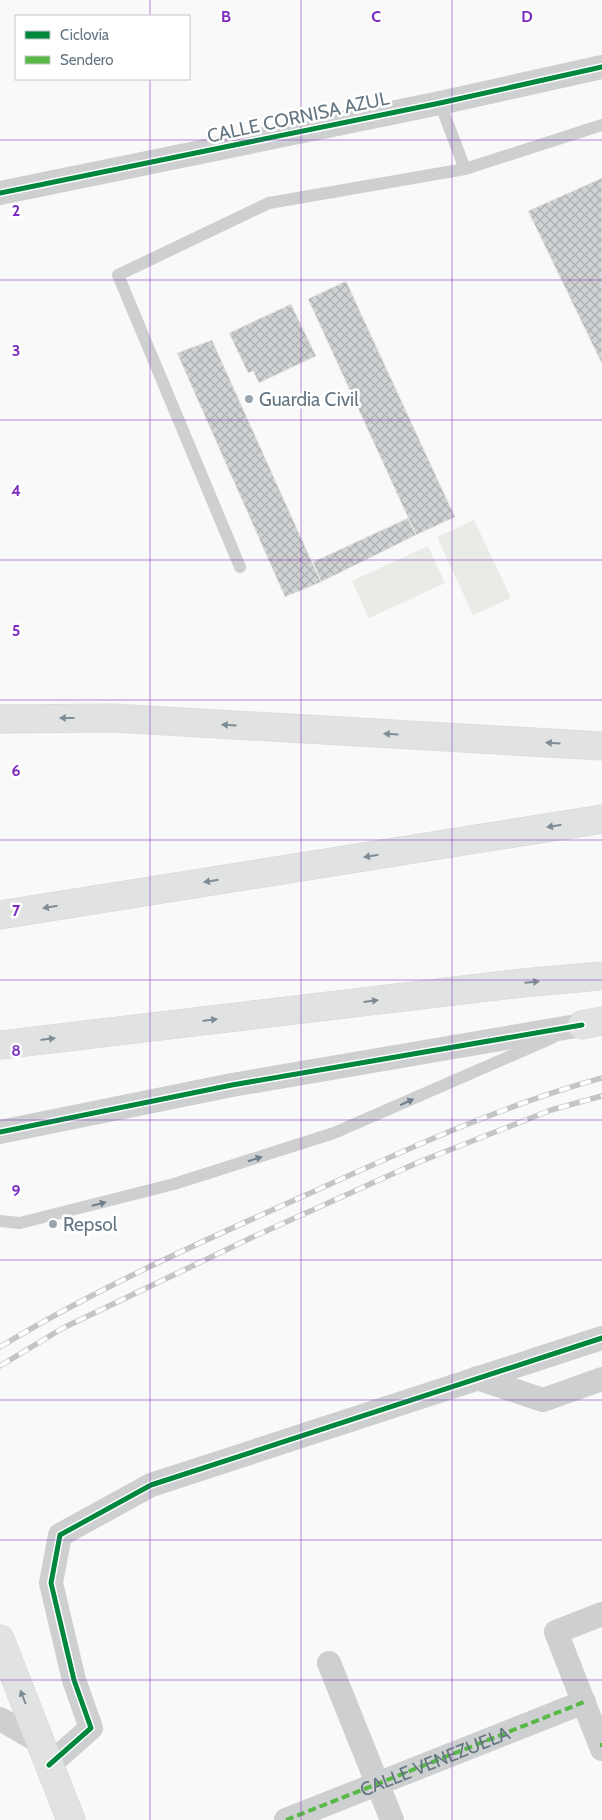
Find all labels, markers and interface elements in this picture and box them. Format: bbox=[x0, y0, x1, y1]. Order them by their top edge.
text: B bbox=[221, 7, 231, 26]
text: C bbox=[371, 7, 381, 26]
text: D bbox=[521, 7, 533, 26]
legend bbox=[15, 15, 190, 80]
text: Ciclovía bbox=[60, 26, 110, 44]
text: Sendero bbox=[60, 51, 114, 69]
street label: CALLE CORNISA AZUL bbox=[205, 86, 392, 148]
text: 2 bbox=[12, 201, 20, 220]
text: 3 bbox=[12, 341, 20, 360]
place label: Guardia Civil bbox=[259, 388, 359, 411]
marker: Guardia Civil bbox=[243, 393, 255, 405]
text: 4 bbox=[11, 481, 21, 500]
text: 5 bbox=[12, 621, 20, 640]
one-way arrow bbox=[58, 715, 74, 723]
one-way arrow bbox=[221, 720, 237, 728]
one-way arrow bbox=[383, 729, 399, 737]
one-way arrow bbox=[545, 739, 561, 747]
text: 6 bbox=[12, 761, 21, 780]
one-way arrow bbox=[546, 823, 562, 831]
one-way arrow bbox=[363, 852, 379, 860]
one-way arrow bbox=[203, 878, 219, 886]
text: 7 bbox=[12, 901, 21, 920]
one-way arrow bbox=[42, 903, 58, 911]
one-way arrow bbox=[525, 977, 541, 985]
one-way arrow bbox=[363, 997, 379, 1005]
one-way arrow bbox=[202, 1016, 218, 1024]
one-way arrow bbox=[41, 1035, 57, 1043]
text: 8 bbox=[11, 1041, 21, 1060]
one-way arrow bbox=[400, 1097, 414, 1105]
one-way arrow bbox=[247, 1154, 262, 1162]
text: 9 bbox=[12, 1181, 21, 1200]
one-way arrow bbox=[91, 1199, 106, 1207]
place label: Repsol bbox=[63, 1213, 118, 1236]
marker: Repsol bbox=[47, 1218, 59, 1230]
one-way arrow bbox=[18, 1690, 26, 1704]
street label: CALLE VENEZUELA bbox=[356, 1721, 513, 1801]

